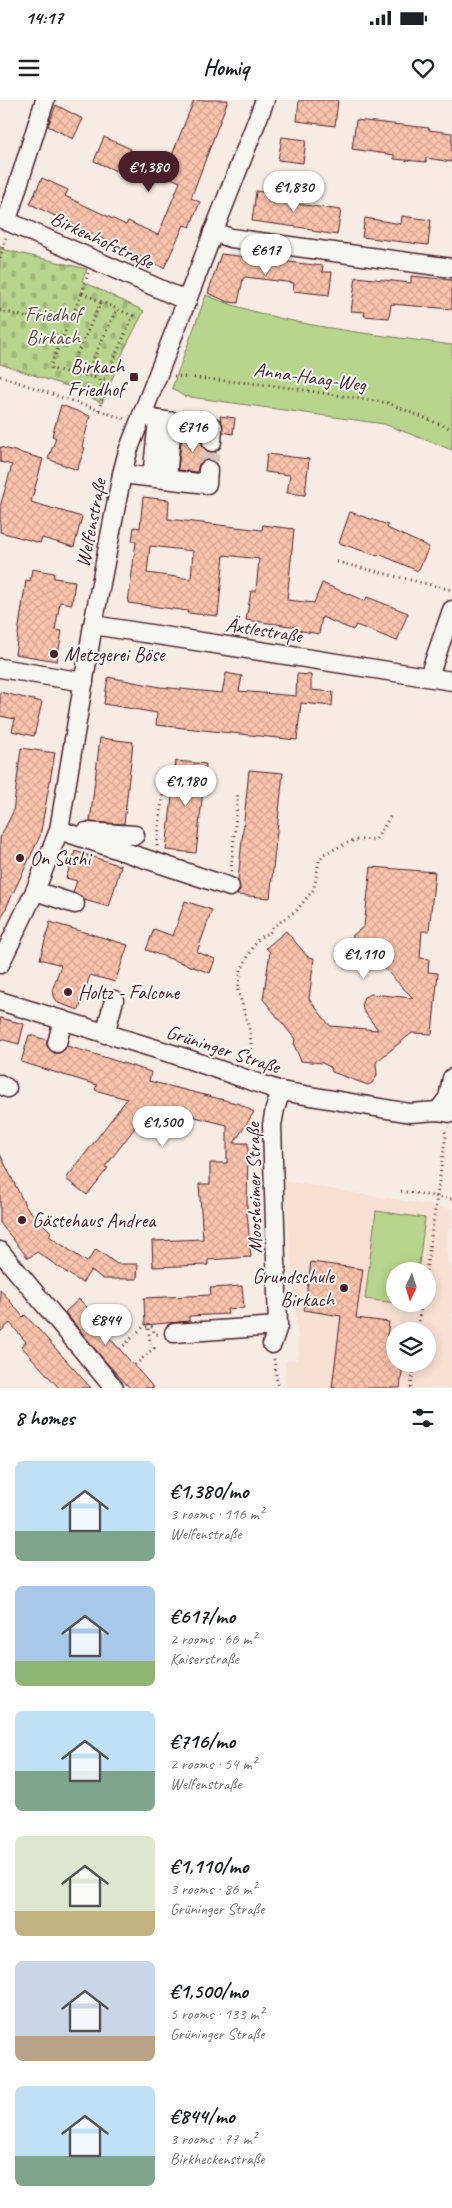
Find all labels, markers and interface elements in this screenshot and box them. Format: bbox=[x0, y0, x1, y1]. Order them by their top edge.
text: 14:17 bbox=[25, 6, 63, 30]
icon: menu bbox=[15, 54, 43, 82]
text: Homiq bbox=[203, 54, 249, 82]
icon: heart bbox=[409, 54, 437, 82]
pin: €1,380 bbox=[108, 151, 190, 193]
text: €1,380 bbox=[129, 157, 169, 177]
pin: €1,830 bbox=[253, 170, 335, 213]
text: €1,830 bbox=[274, 177, 314, 197]
street label: Birkenhofstraße bbox=[47, 205, 159, 275]
pin: €617 bbox=[236, 234, 296, 276]
text: €617 bbox=[251, 240, 281, 260]
park label: Friedhof Birkach bbox=[25, 302, 85, 350]
place label: Birkach Friedhof bbox=[68, 354, 128, 402]
street label: Anna-Haag-Weg bbox=[252, 357, 369, 397]
marker: Birkach Friedhof bbox=[128, 371, 140, 383]
pin: €716 bbox=[163, 410, 223, 453]
text: €716 bbox=[178, 417, 208, 437]
street label: Welfenstraße bbox=[70, 475, 112, 569]
street label: Äxtlestraße bbox=[224, 612, 305, 649]
place label: Metzgerei Böse bbox=[64, 642, 166, 667]
marker: Metzgerei Böse bbox=[48, 648, 60, 660]
pin: €1,180 bbox=[145, 764, 227, 807]
text: €1,180 bbox=[166, 771, 206, 791]
place label: On Sushi bbox=[30, 846, 92, 871]
marker: On Sushi bbox=[14, 852, 26, 864]
pin: €1,110 bbox=[323, 938, 405, 980]
text: €1,110 bbox=[344, 944, 384, 964]
place label: Holtz - Falcone bbox=[78, 980, 180, 1005]
marker: Holtz - Falcone bbox=[62, 986, 74, 998]
street label: Grüninger Straße bbox=[163, 1019, 284, 1080]
pin: €1,500 bbox=[122, 1106, 204, 1148]
text: €1,500 bbox=[144, 1112, 182, 1132]
street label: Moosheimer Straße bbox=[240, 1121, 268, 1254]
place label: Gästehaus Andrea bbox=[32, 1208, 157, 1233]
marker: Gästehaus Andrea bbox=[16, 1214, 28, 1226]
north arrow bbox=[386, 1262, 436, 1312]
map controls bbox=[386, 1262, 436, 1372]
place label: Grundschule Birkach bbox=[253, 1264, 336, 1312]
marker: Grundschule Birkach bbox=[338, 1282, 350, 1294]
pin: €844 bbox=[76, 1304, 136, 1346]
text: €844 bbox=[92, 1310, 120, 1330]
button: layers bbox=[386, 1322, 436, 1372]
icon: filters bbox=[409, 1404, 437, 1432]
text: 8 homes bbox=[15, 1405, 74, 1431]
text: €1,380/mo bbox=[170, 1478, 248, 1504]
icon: home bbox=[55, 1481, 115, 1541]
text: 3 rooms · 116 m² bbox=[170, 1504, 264, 1524]
text: Welfenstraße bbox=[170, 1524, 241, 1544]
text: €617/mo bbox=[170, 1603, 235, 1629]
icon: home bbox=[55, 1606, 115, 1666]
text: 2 rooms · 66 m² bbox=[170, 1629, 256, 1649]
text: Kaiserstraße bbox=[170, 1649, 239, 1669]
text: €716/mo bbox=[170, 1728, 235, 1754]
icon: home bbox=[55, 1731, 115, 1791]
text: 2 rooms · 54 m² bbox=[170, 1754, 256, 1774]
text: Welfenstraße bbox=[170, 1774, 241, 1794]
text: €1,110/mo bbox=[170, 1853, 248, 1879]
icon: home bbox=[55, 1856, 115, 1916]
text: 3 rooms · 86 m² bbox=[170, 1879, 256, 1899]
text: Grüninger Straße bbox=[170, 1899, 264, 1919]
text: €1,500/mo bbox=[170, 1978, 248, 2004]
icon: home bbox=[55, 1981, 115, 2041]
text: 5 rooms · 133 m² bbox=[170, 2004, 264, 2024]
text: Grüninger Straße bbox=[170, 2024, 264, 2044]
text: €844/mo bbox=[170, 2103, 235, 2129]
icon: home bbox=[55, 2106, 115, 2166]
text: 3 rooms · 77 m² bbox=[170, 2129, 256, 2149]
text: Birkheckenstraße bbox=[170, 2149, 265, 2169]

